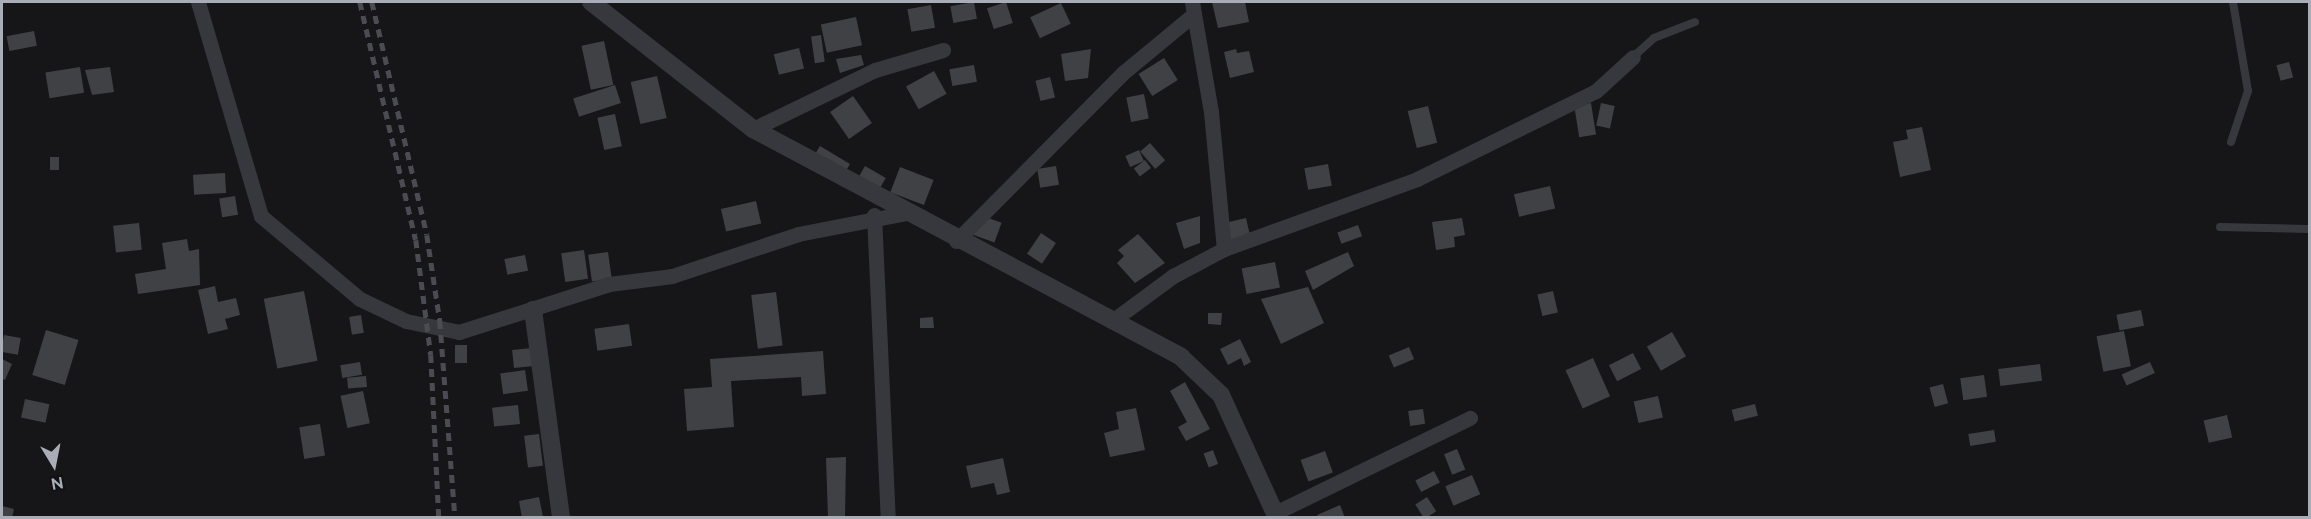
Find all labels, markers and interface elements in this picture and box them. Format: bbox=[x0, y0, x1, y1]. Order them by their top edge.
north arrow bbox=[24, 435, 84, 495]
text: N bbox=[50, 473, 65, 494]

